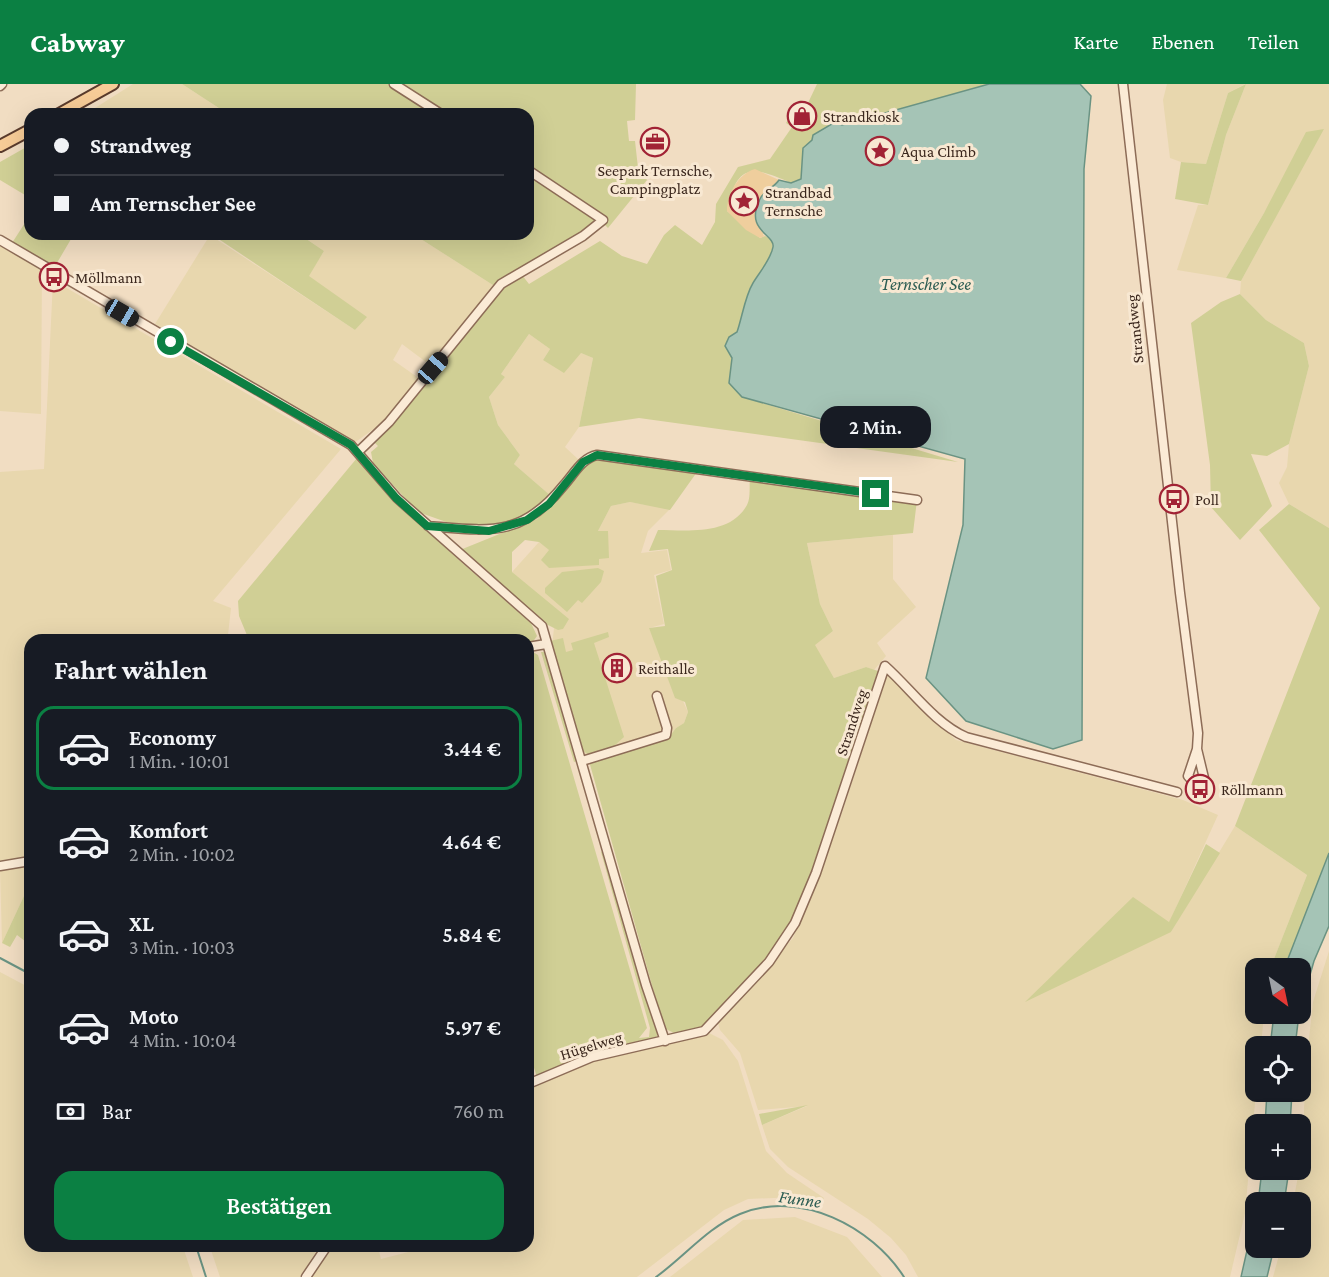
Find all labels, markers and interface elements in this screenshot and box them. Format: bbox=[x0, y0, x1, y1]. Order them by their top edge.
text: Cabway bbox=[30, 27, 125, 58]
text: Karte bbox=[1073, 30, 1119, 54]
text: Ebenen bbox=[1152, 30, 1215, 54]
text: Teilen bbox=[1248, 30, 1299, 54]
shop icon: Strandkiosk bbox=[786, 100, 818, 132]
place label: Strandkiosk bbox=[823, 108, 900, 125]
office icon: Seepark Ternsche, Campingplatz bbox=[639, 126, 671, 158]
text: Strandweg bbox=[90, 133, 191, 158]
place icon: Aqua Climb bbox=[864, 135, 896, 167]
place label: Aqua Climb bbox=[901, 143, 976, 161]
place label: Seepark Ternsche, Campingplatz bbox=[598, 162, 713, 198]
place label: Strandbad Ternsche bbox=[765, 184, 832, 219]
place icon: Strandbad Ternsche bbox=[728, 185, 760, 217]
text: Am Ternscher See bbox=[90, 191, 256, 216]
bus stop icon: Möllmann bbox=[38, 261, 70, 293]
place label: Möllmann bbox=[75, 269, 142, 286]
water label: Ternscher See bbox=[881, 274, 971, 294]
street label: Strandweg bbox=[1122, 293, 1148, 364]
car bbox=[102, 296, 142, 330]
route start bbox=[157, 328, 184, 355]
car bbox=[414, 349, 452, 387]
callout: 2 Min. bbox=[820, 407, 932, 449]
text: 2 Min. bbox=[849, 416, 902, 438]
route end bbox=[862, 480, 889, 507]
bus stop icon: Poll bbox=[1158, 483, 1190, 515]
place label: Poll bbox=[1195, 491, 1219, 508]
building icon: Reithalle bbox=[601, 652, 633, 684]
text: Fahrt wählen bbox=[54, 655, 207, 685]
place label: Reithalle bbox=[638, 660, 695, 677]
street label: Strandweg bbox=[833, 686, 871, 758]
icon: car bbox=[57, 721, 111, 775]
text: Economy bbox=[129, 725, 216, 750]
text: 3.44 € bbox=[444, 736, 501, 761]
text: 1 Min. · 10:01 bbox=[129, 750, 229, 772]
bus stop icon: Röllmann bbox=[1184, 773, 1216, 805]
place label: Röllmann bbox=[1221, 781, 1284, 798]
icon: car bbox=[57, 814, 111, 868]
text: Komfort bbox=[129, 818, 208, 843]
text: 4.64 € bbox=[442, 829, 501, 854]
text: 2 Min. · 10:02 bbox=[129, 843, 235, 865]
icon: car bbox=[57, 907, 111, 961]
text: XL bbox=[129, 911, 154, 936]
text: 5.84 € bbox=[442, 922, 501, 947]
text: 3 Min. · 10:03 bbox=[129, 936, 235, 958]
north arrow bbox=[1245, 958, 1311, 1024]
map controls bbox=[1245, 958, 1311, 1258]
icon: car bbox=[57, 1000, 111, 1054]
text: Moto bbox=[129, 1004, 179, 1029]
text: 5.97 € bbox=[445, 1015, 501, 1040]
street label: Hügelweg bbox=[558, 1028, 625, 1064]
text: 4 Min. · 10:04 bbox=[129, 1029, 236, 1051]
button: locate bbox=[1245, 1036, 1311, 1102]
icon: cash bbox=[54, 1095, 87, 1128]
text: Bar bbox=[102, 1099, 132, 1124]
text: 760 m bbox=[454, 1100, 504, 1122]
button: + bbox=[1245, 1114, 1311, 1180]
button: Bestätigen bbox=[54, 1171, 504, 1240]
water label: Funne bbox=[777, 1186, 823, 1212]
button: − bbox=[1245, 1192, 1311, 1258]

